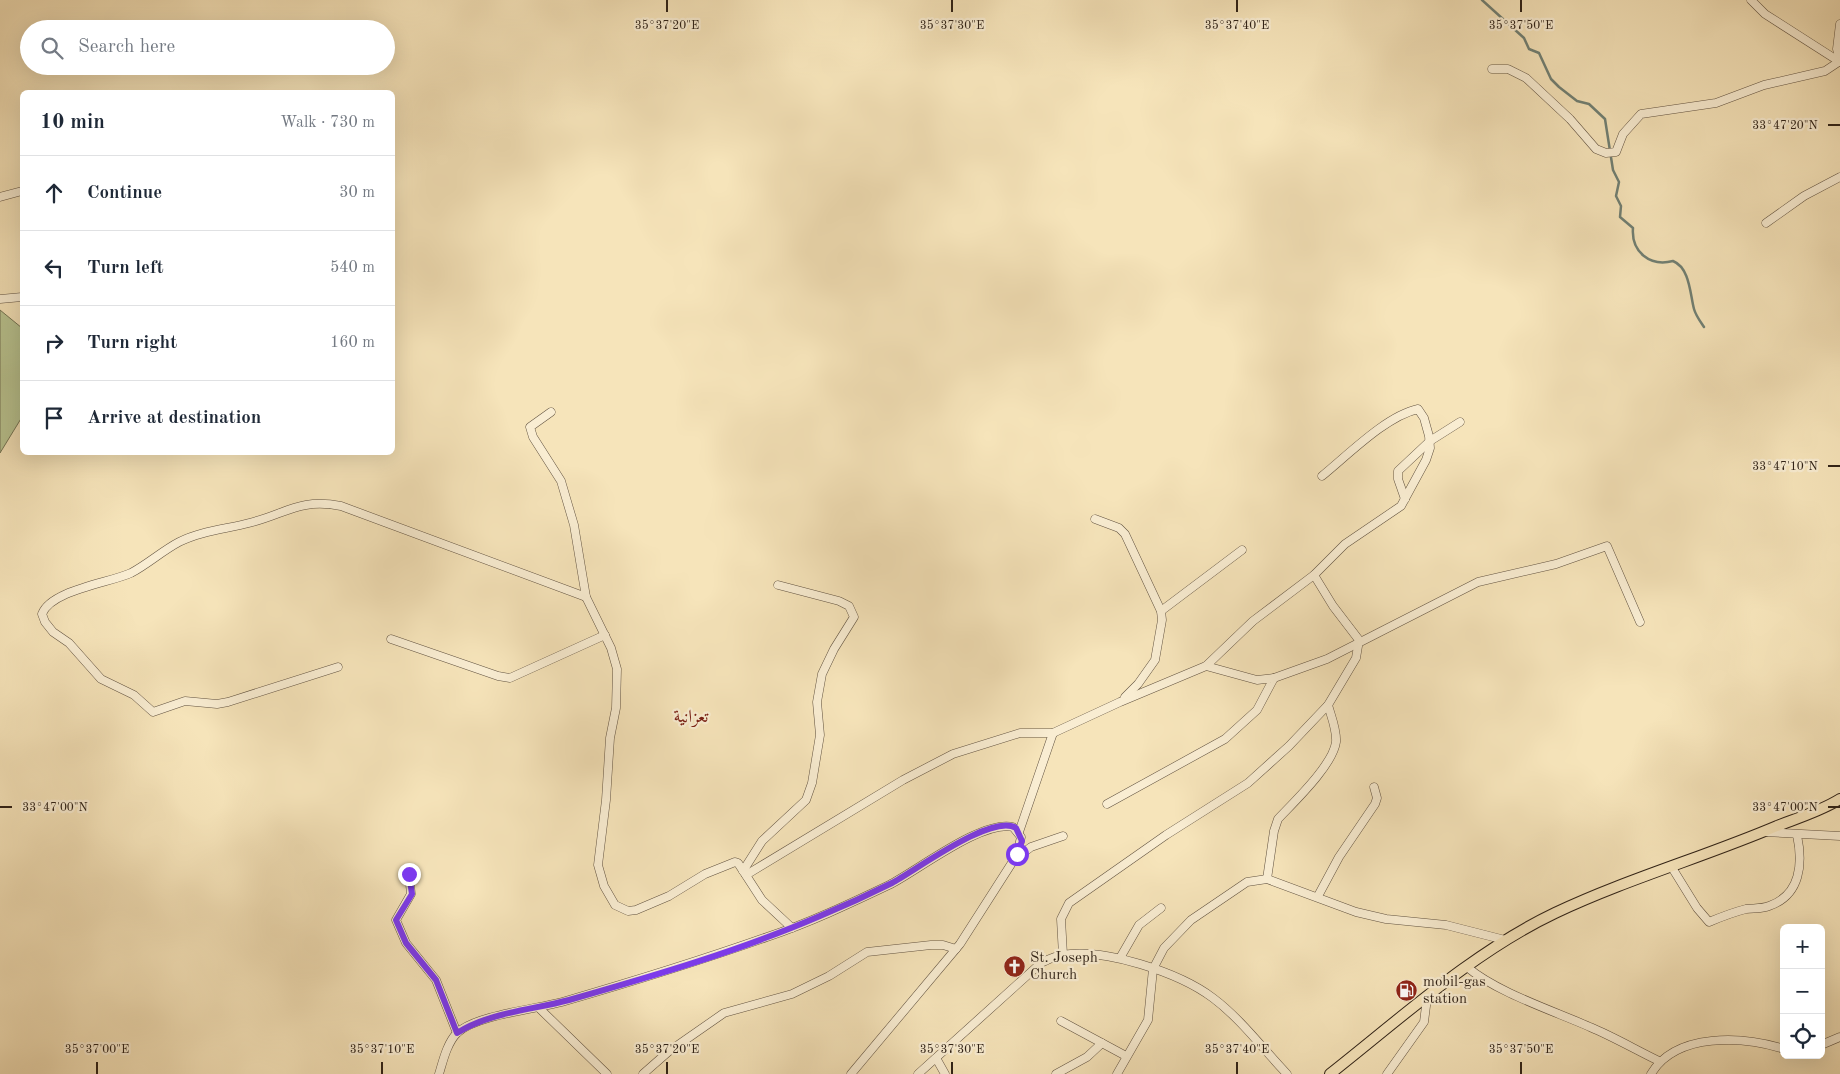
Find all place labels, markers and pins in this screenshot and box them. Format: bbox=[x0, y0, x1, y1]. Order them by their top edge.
place label: St. Joseph Church bbox=[1030, 951, 1098, 983]
church icon: St. Joseph Church bbox=[1002, 955, 1026, 979]
place label: mobil-gas station bbox=[1423, 975, 1486, 1007]
fuel station icon: mobil-gas station bbox=[1395, 979, 1419, 1003]

